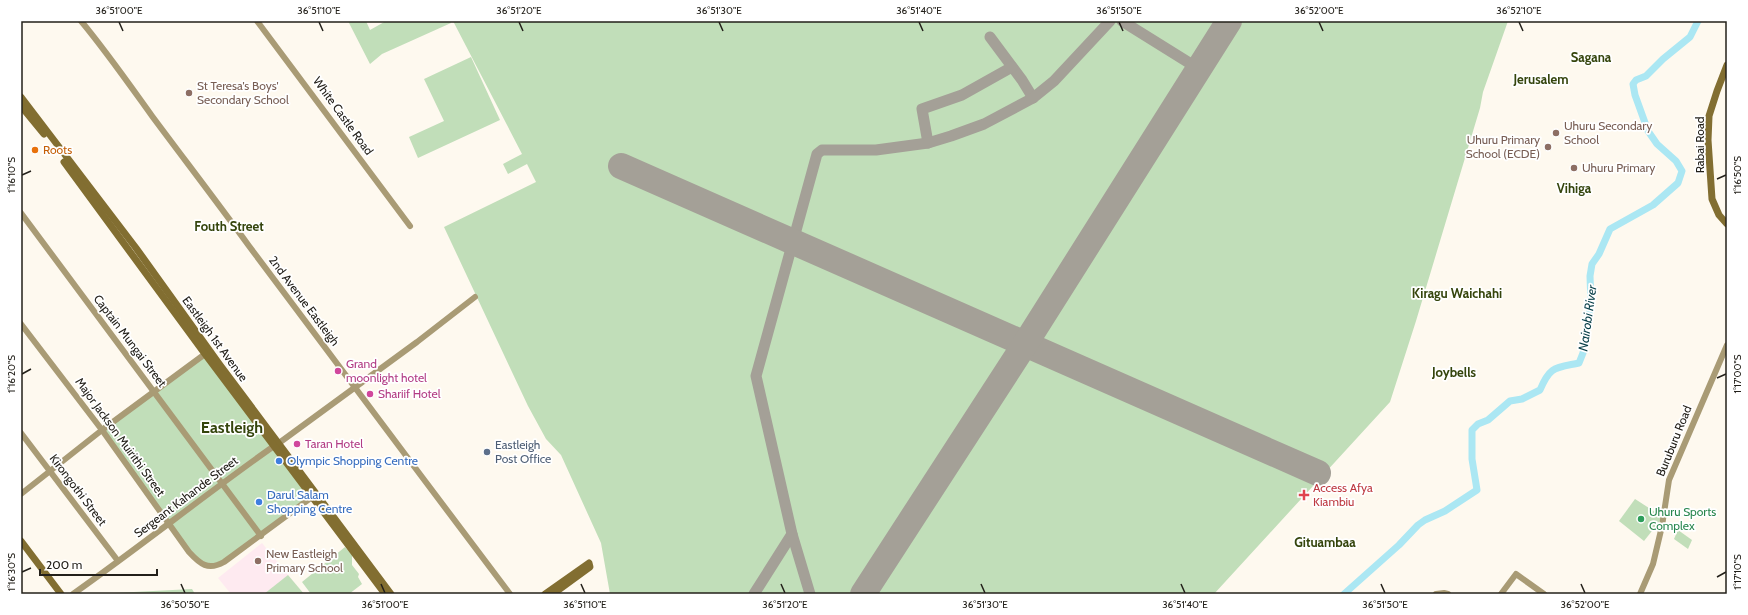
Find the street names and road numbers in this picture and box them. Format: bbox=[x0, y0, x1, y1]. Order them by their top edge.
street label: White Castle Road bbox=[310, 74, 377, 158]
street label: Rabai Road bbox=[1692, 117, 1707, 173]
street label: 2nd Avenue Eastleigh bbox=[266, 253, 343, 349]
street label: Captain Mungai Street bbox=[91, 291, 170, 390]
street label: Eastleigh 1st Avenue bbox=[179, 293, 251, 384]
street label: Major Jackson Muirithi Street bbox=[72, 374, 168, 499]
street label: Buruburu Road bbox=[1652, 403, 1695, 479]
street label: Kirongothi Street bbox=[47, 451, 110, 528]
street label: Sergeant Kahande Street bbox=[131, 453, 241, 541]

